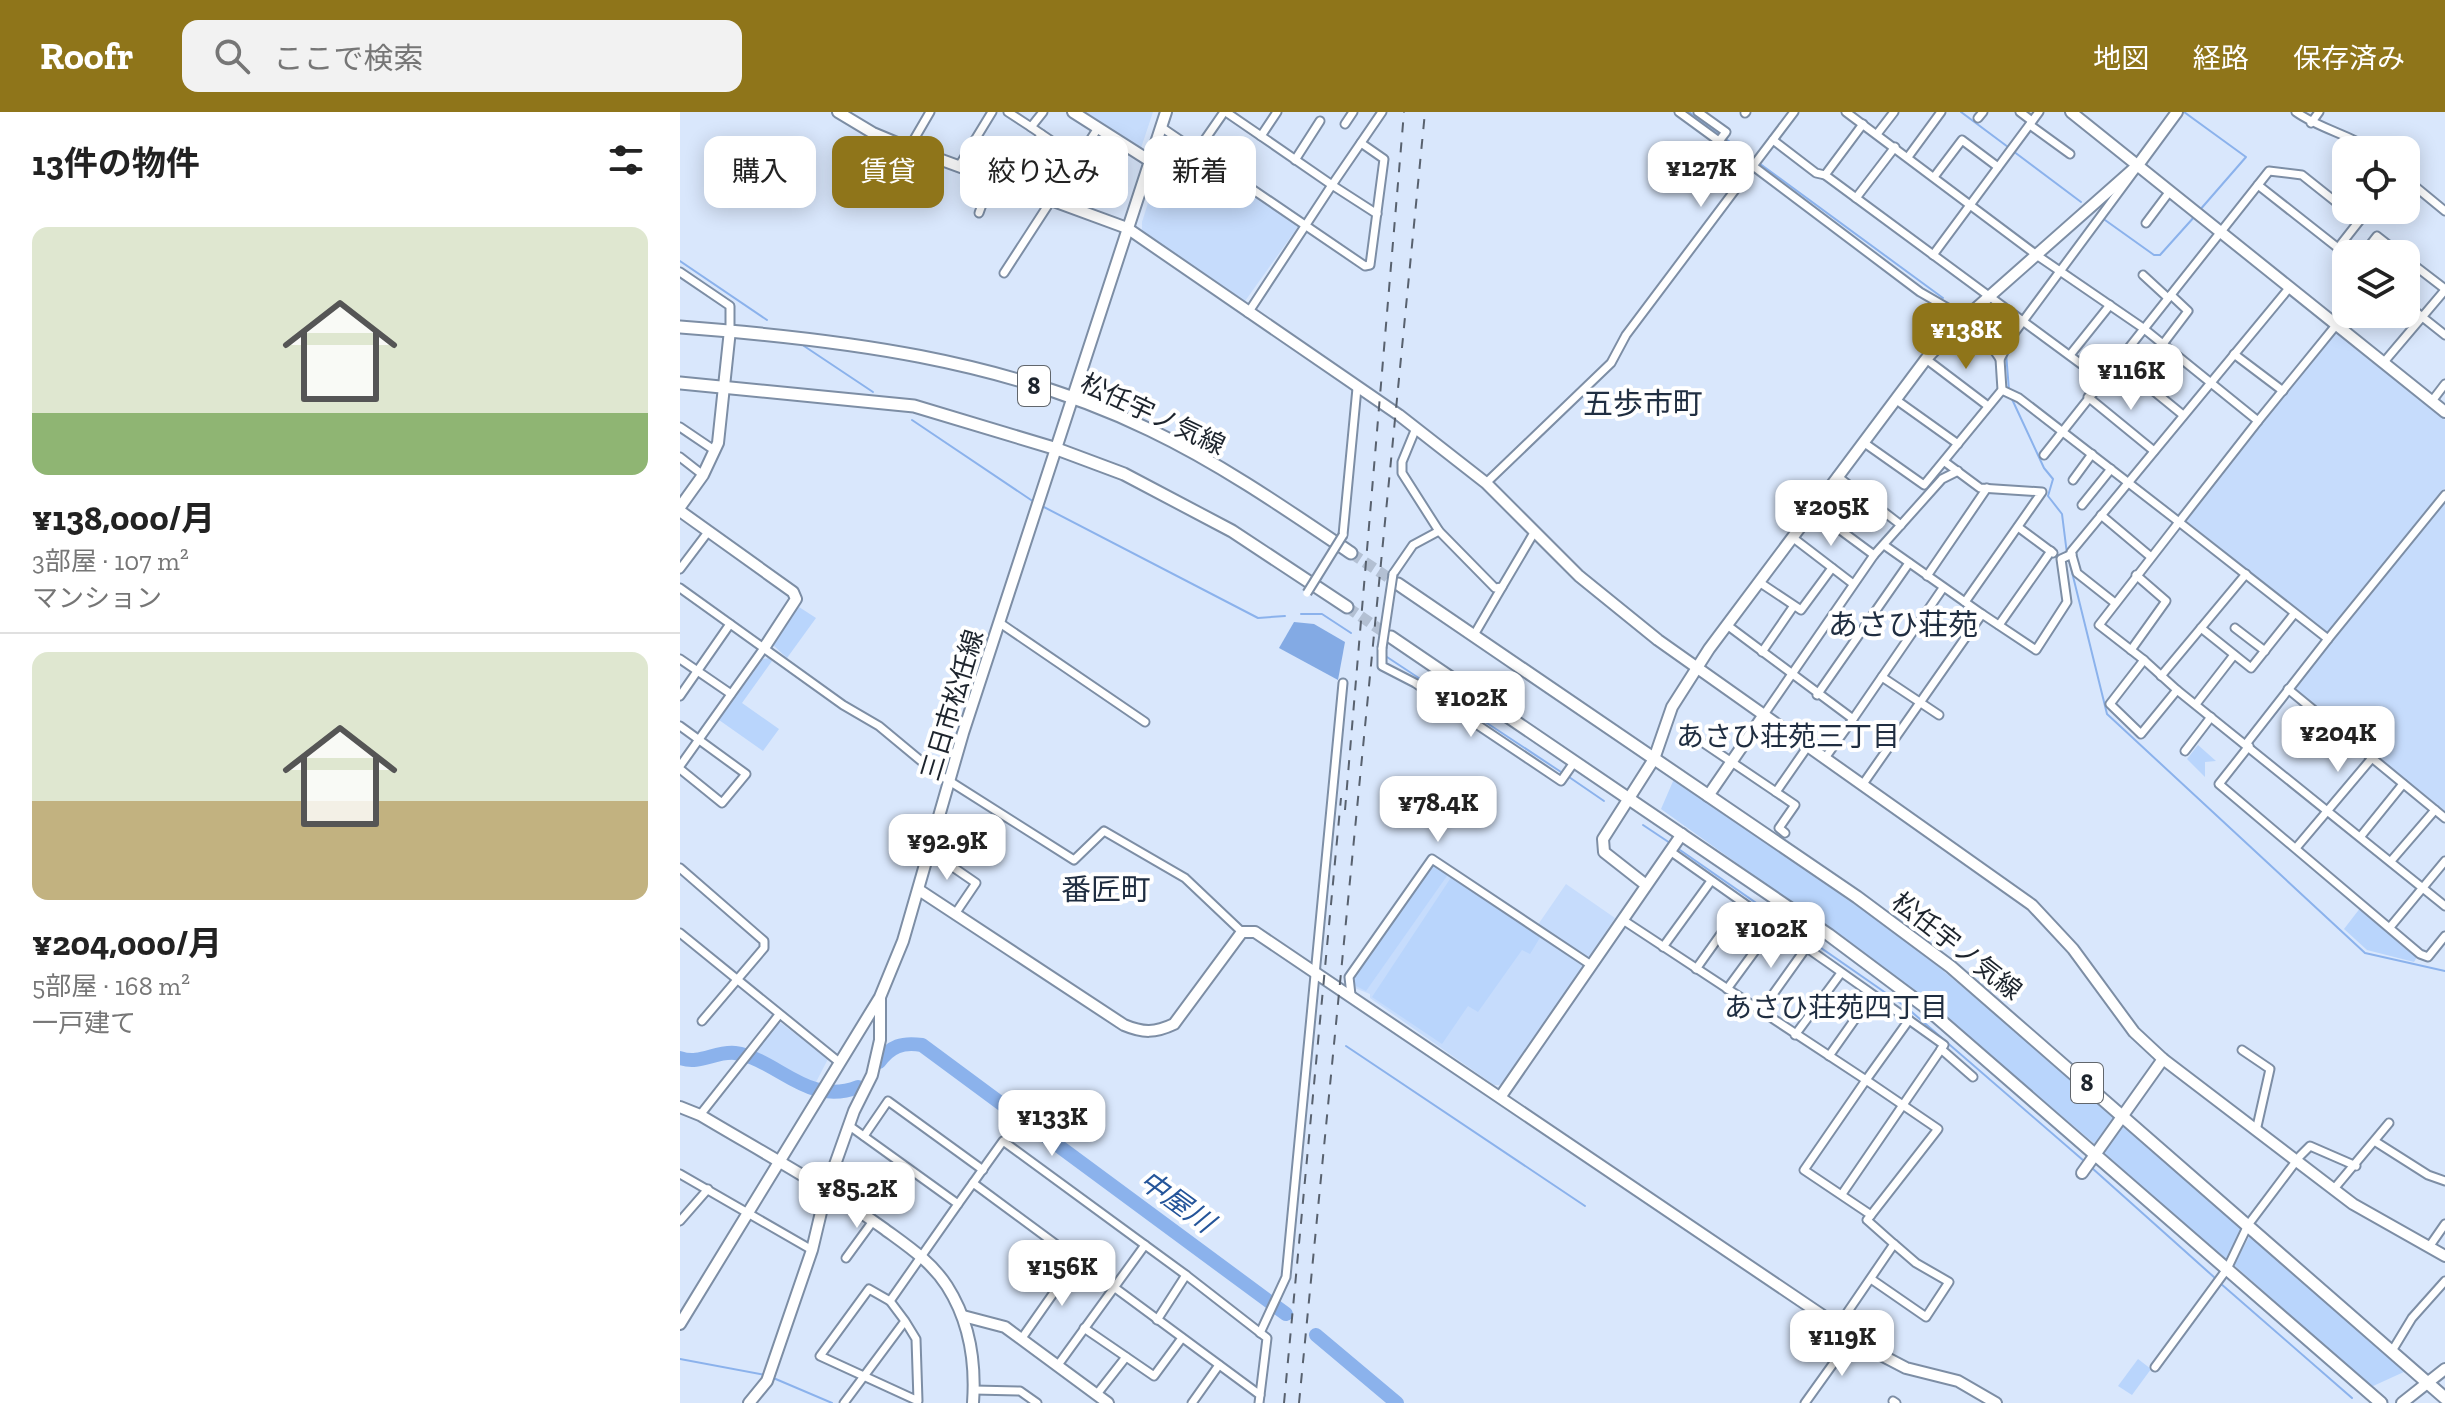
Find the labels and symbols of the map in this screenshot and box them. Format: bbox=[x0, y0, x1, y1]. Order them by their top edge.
pin: ¥127K bbox=[1645, 141, 1757, 209]
pin: ¥138K bbox=[1910, 303, 2022, 371]
pin: ¥116K bbox=[2075, 344, 2187, 412]
road number: 8 bbox=[1018, 366, 1050, 406]
street label: 松任宇ノ気線 bbox=[1076, 367, 1230, 461]
district label: 五歩市町 bbox=[1583, 386, 1703, 422]
pin: ¥205K bbox=[1775, 480, 1887, 548]
district label: あさひ荘苑 bbox=[1828, 607, 1978, 643]
street label: 三日市松任線 bbox=[914, 626, 990, 784]
pin: ¥102K bbox=[1415, 671, 1527, 739]
pin: ¥204K bbox=[2282, 706, 2394, 774]
district label: あさひ荘苑三丁目 bbox=[1676, 720, 1900, 753]
pin: ¥78.4K bbox=[1373, 776, 1503, 844]
pin: ¥92.9K bbox=[882, 814, 1012, 882]
district label: 番匠町 bbox=[1061, 872, 1151, 908]
street label: 松任宇ノ気線 bbox=[1886, 885, 2028, 1007]
pin: ¥102K bbox=[1715, 902, 1827, 970]
district label: あさひ荘苑四丁目 bbox=[1724, 991, 1948, 1024]
road number: 8 bbox=[2071, 1063, 2103, 1103]
pin: ¥133K bbox=[996, 1090, 1108, 1158]
pin: ¥85.2K bbox=[792, 1162, 922, 1230]
water label: 中屋川 bbox=[1133, 1163, 1223, 1241]
pin: ¥156K bbox=[1006, 1240, 1118, 1308]
pin: ¥119K bbox=[1786, 1310, 1898, 1378]

